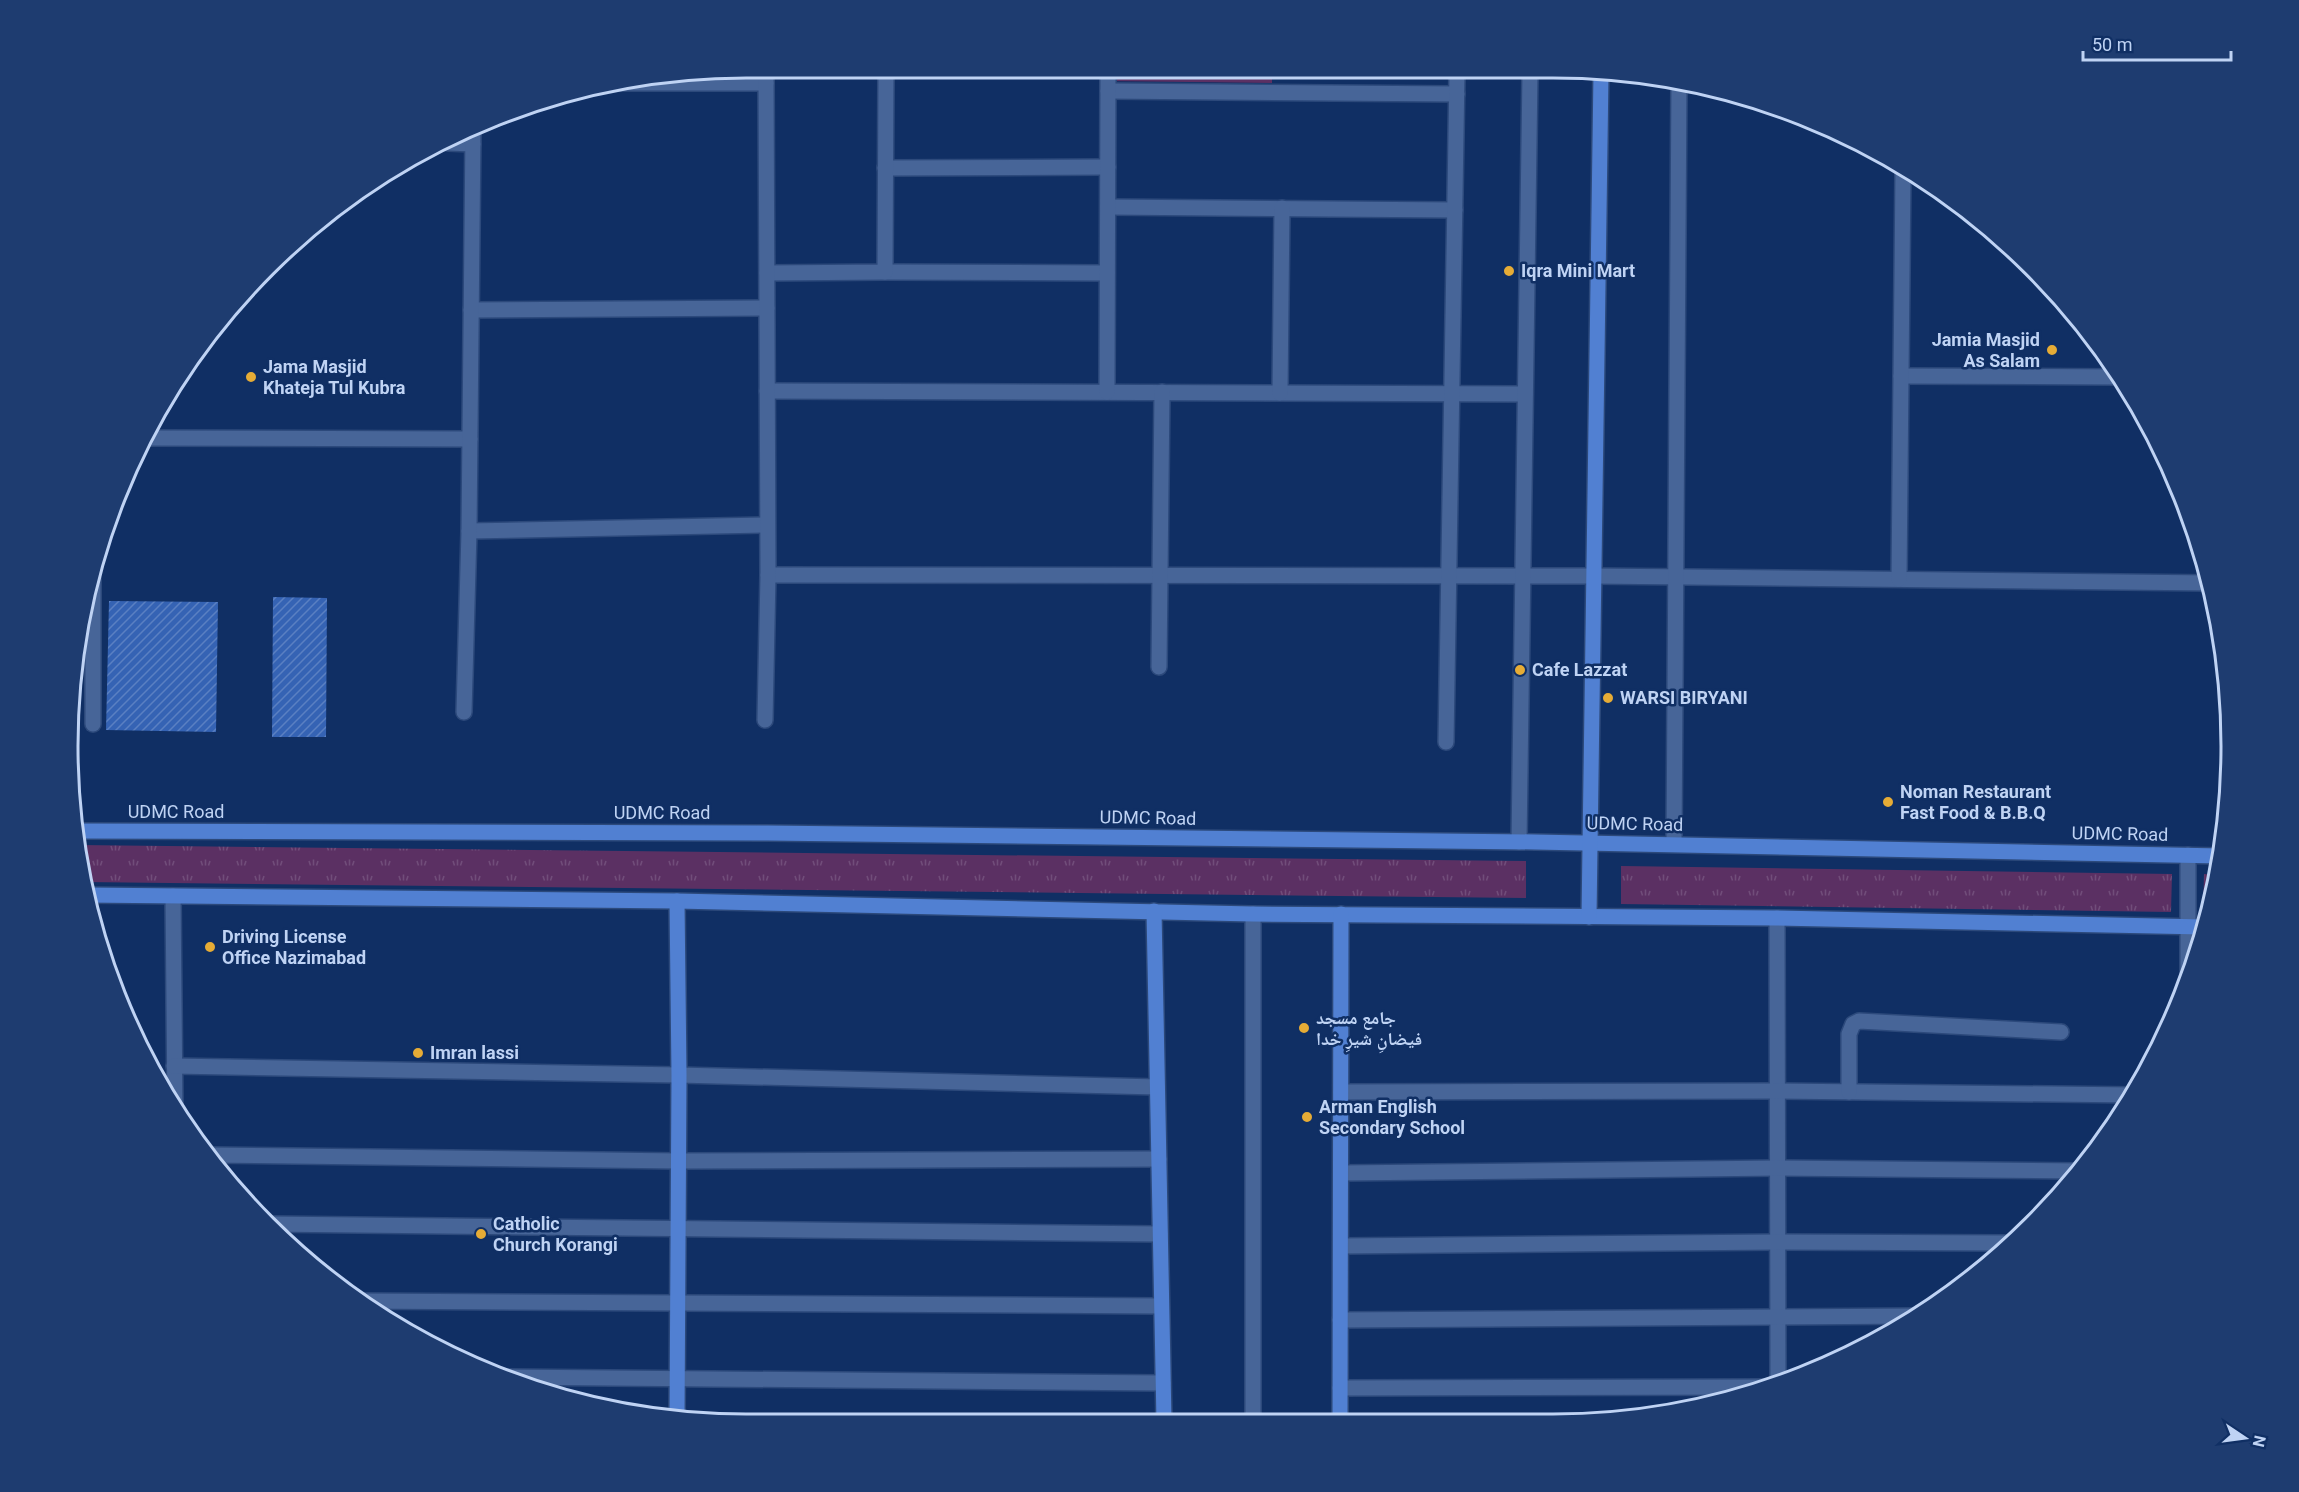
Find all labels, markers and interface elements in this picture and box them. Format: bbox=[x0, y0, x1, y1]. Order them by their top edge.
scale bar bbox=[2083, 24, 2232, 62]
text: 50 m bbox=[2092, 34, 2132, 55]
place label: Iqra Mini Mart bbox=[1521, 260, 1635, 281]
marker: Iqra Mini Mart bbox=[1502, 264, 1516, 278]
place label: Jamia Masjid As Salam bbox=[1932, 329, 2040, 371]
marker: Jamia Masjid As Salam bbox=[2045, 343, 2059, 357]
place label: Jama Masjid Khateja Tul Kubra bbox=[263, 356, 406, 398]
marker: Jama Masjid Khateja Tul Kubra bbox=[244, 370, 258, 384]
place label: Cafe Lazzat bbox=[1532, 659, 1627, 680]
marker: Cafe Lazzat bbox=[1513, 663, 1527, 677]
place label: WARSI BIRYANI bbox=[1620, 687, 1748, 708]
marker: WARSI BIRYANI bbox=[1601, 691, 1615, 705]
place label: Noman Restaurant Fast Food & B.B.Q bbox=[1900, 781, 2051, 823]
marker: Noman Restaurant Fast Food & B.B.Q bbox=[1881, 795, 1895, 809]
street label: UDMC Road bbox=[128, 801, 224, 822]
street label: UDMC Road bbox=[614, 802, 710, 823]
street label: UDMC Road bbox=[1099, 806, 1197, 829]
street label: UDMC Road bbox=[1586, 812, 1684, 835]
street label: UDMC Road bbox=[2071, 822, 2169, 845]
place label: Driving License Office Nazimabad bbox=[222, 926, 366, 968]
marker: Driving License Office Nazimabad bbox=[203, 940, 217, 954]
place label: جامع مسجد فیضانِ شیرِ خدا bbox=[1316, 1007, 1422, 1054]
marker: جامع مسجد فیضانِ شیرِ خدا bbox=[1297, 1021, 1311, 1035]
place label: Imran lassi bbox=[430, 1042, 519, 1063]
marker: Imran lassi bbox=[411, 1046, 425, 1060]
place label: Arman English Secondary School bbox=[1319, 1096, 1465, 1138]
marker: Arman English Secondary School bbox=[1300, 1110, 1314, 1124]
place label: Catholic Church Korangi bbox=[493, 1213, 618, 1255]
marker: Catholic Church Korangi bbox=[474, 1227, 488, 1241]
north arrow bbox=[2215, 1408, 2275, 1468]
text: N bbox=[2249, 1434, 2270, 1449]

